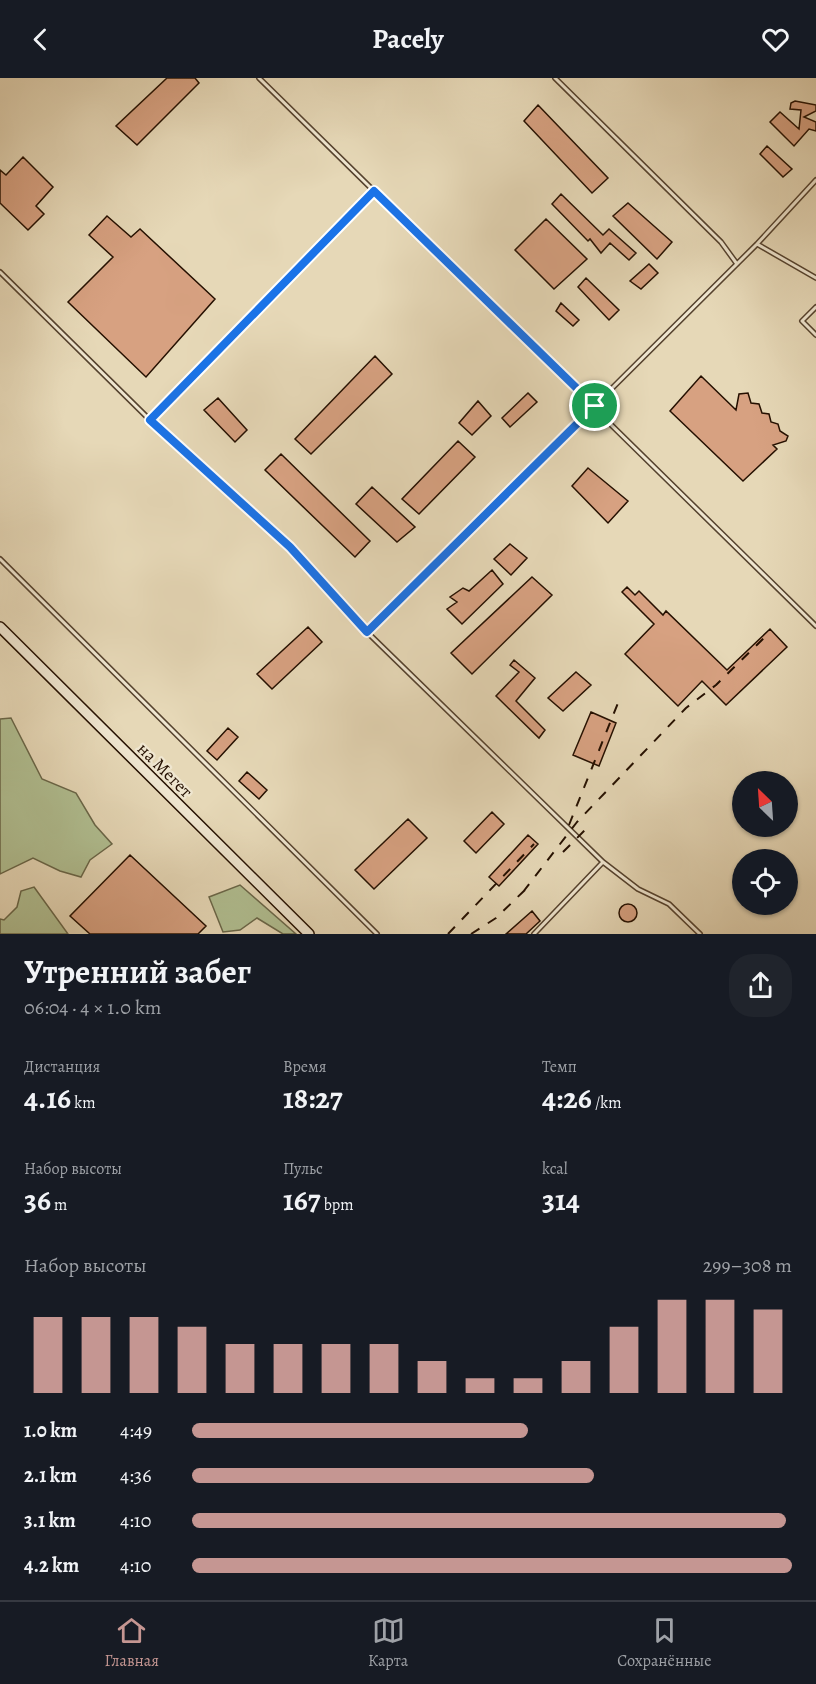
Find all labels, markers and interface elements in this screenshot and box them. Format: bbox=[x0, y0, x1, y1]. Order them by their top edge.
text: Pacely bbox=[372, 21, 444, 57]
icon: back bbox=[24, 23, 57, 56]
icon: heart bbox=[759, 23, 792, 56]
pin bbox=[569, 380, 620, 431]
icon: arrive bbox=[578, 389, 611, 422]
street label: на Мегет bbox=[132, 737, 198, 803]
north arrow bbox=[732, 771, 798, 837]
map controls bbox=[732, 771, 798, 915]
button: locate bbox=[732, 849, 798, 915]
text: Утренний забег bbox=[24, 949, 251, 994]
button: share bbox=[729, 954, 792, 1017]
text: 06:04 · 4 × 1.0 km bbox=[24, 994, 162, 1021]
text: Дистанция bbox=[24, 1056, 100, 1078]
text: Время bbox=[283, 1056, 327, 1078]
text: Темп bbox=[542, 1056, 577, 1078]
text: 4.16 bbox=[24, 1078, 71, 1118]
text: 18:27 bbox=[283, 1078, 343, 1118]
text: 4:26 bbox=[542, 1078, 592, 1118]
text: km bbox=[71, 1092, 96, 1114]
text: /km bbox=[592, 1092, 621, 1114]
text: Набор высоты bbox=[24, 1158, 122, 1180]
text: Пульс bbox=[283, 1158, 323, 1180]
text: kcal bbox=[542, 1158, 568, 1180]
text: 36 bbox=[24, 1180, 51, 1220]
text: 167 bbox=[283, 1180, 321, 1220]
text: 314 bbox=[542, 1180, 580, 1220]
text: m bbox=[51, 1194, 67, 1216]
text: bpm bbox=[321, 1194, 354, 1216]
text: Набор высоты bbox=[24, 1252, 147, 1279]
text: 299–308 m bbox=[703, 1252, 792, 1279]
text: 1.0 km bbox=[24, 1417, 77, 1444]
text: 4:49 bbox=[120, 1417, 152, 1444]
text: 2.1 km bbox=[24, 1462, 77, 1489]
text: 4:36 bbox=[120, 1462, 151, 1489]
text: 3.1 km bbox=[24, 1507, 76, 1534]
text: 4:10 bbox=[120, 1507, 151, 1534]
text: 4.2 km bbox=[24, 1552, 79, 1579]
text: 4:10 bbox=[120, 1552, 151, 1579]
tab: Главная bbox=[104, 1614, 159, 1672]
tab: Карта bbox=[368, 1614, 408, 1672]
tab: Сохранённые bbox=[617, 1614, 712, 1672]

